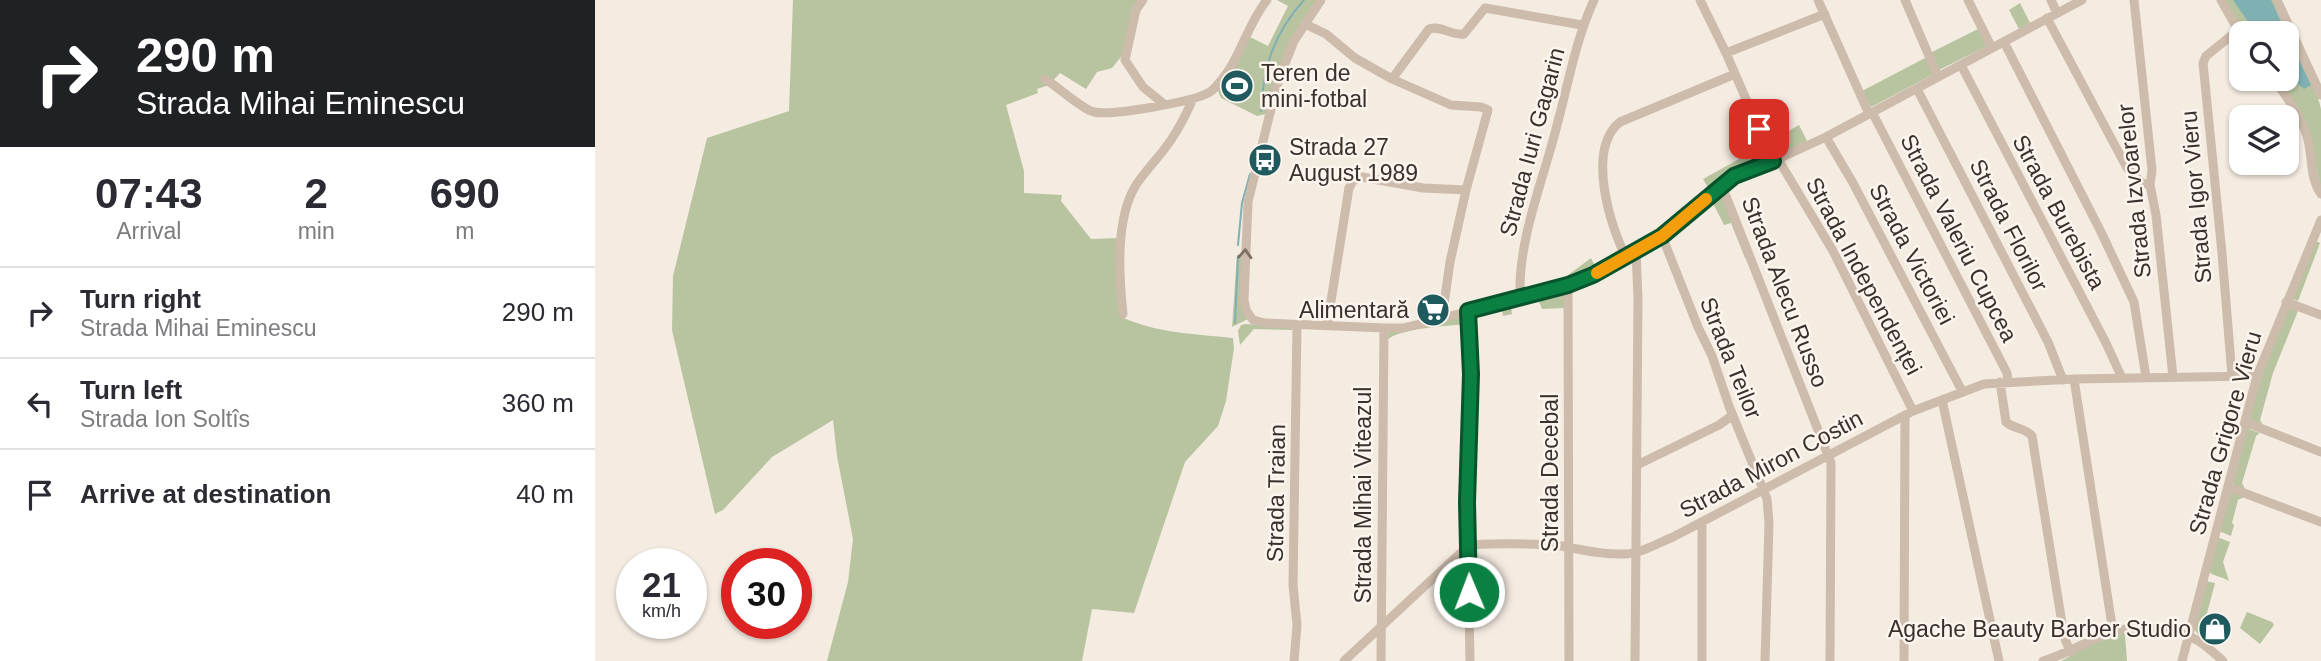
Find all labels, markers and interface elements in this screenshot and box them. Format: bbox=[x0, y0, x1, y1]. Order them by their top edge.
map controls bbox=[2229, 21, 2299, 175]
button: search bbox=[2229, 21, 2299, 91]
icon: right bbox=[21, 28, 112, 119]
text: 290 m bbox=[136, 28, 275, 82]
street label: Strada Iuri Gagarin bbox=[1494, 45, 1570, 239]
place label: Teren de mini-fotbal bbox=[1261, 60, 1367, 112]
sports icon: Teren de mini-fotbal bbox=[1218, 67, 1256, 105]
text: Strada Mihai Eminescu bbox=[136, 85, 465, 121]
pin bbox=[1729, 99, 1789, 159]
street label: Strada Izvoarelor bbox=[2112, 102, 2156, 279]
button: layers bbox=[2229, 105, 2299, 175]
street label: Strada Igor Vieru bbox=[2175, 109, 2217, 285]
icon: arrive bbox=[1740, 110, 1778, 148]
street label: Strada Valeriu Cupcea bbox=[1895, 130, 2023, 346]
street label: Strada Burebista bbox=[2007, 130, 2111, 294]
place label: Strada 27 August 1989 bbox=[1289, 134, 1418, 186]
bus stop icon: Strada 27 August 1989 bbox=[1246, 141, 1284, 179]
street label: Strada Florilor bbox=[1965, 155, 2054, 296]
text: 07:43 bbox=[95, 170, 203, 217]
text: 2 bbox=[304, 170, 328, 217]
text: 690 bbox=[430, 170, 500, 217]
street label: Strada Independenței bbox=[1801, 173, 1927, 379]
street label: Strada Victoriei bbox=[1864, 179, 1960, 329]
street label: Strada Alecu Russo bbox=[1737, 193, 1833, 391]
text: Arrival bbox=[116, 218, 181, 244]
text: min bbox=[298, 218, 335, 244]
text: m bbox=[455, 218, 474, 244]
one-way arrow bbox=[1237, 248, 1252, 259]
text: Turn right bbox=[80, 284, 201, 314]
supermarket icon: Alimentară bbox=[1414, 291, 1452, 329]
street label: Strada Teilor bbox=[1695, 293, 1767, 423]
icon: right bbox=[21, 294, 59, 332]
text: 290 m bbox=[502, 297, 574, 327]
place label: Alimentară bbox=[1299, 297, 1409, 323]
text: Strada Mihai Eminescu bbox=[80, 315, 317, 341]
street label: Strada Grigore Vieru bbox=[2183, 328, 2267, 538]
text: Turn left bbox=[80, 375, 182, 405]
icon: left bbox=[21, 385, 59, 423]
street label: Strada Mihai Viteazul bbox=[1350, 387, 1376, 603]
text: 360 m bbox=[502, 388, 574, 418]
street label: Strada Decebal bbox=[1537, 394, 1563, 552]
street label: Strada Miron Costin bbox=[1675, 405, 1867, 523]
text: Strada Ion Soltîs bbox=[80, 406, 250, 432]
street label: Strada Traian bbox=[1262, 424, 1290, 562]
icon: arrive bbox=[21, 476, 59, 514]
text: Arrive at destination bbox=[80, 479, 331, 509]
text: 40 m bbox=[516, 479, 574, 509]
speed limit sign: 30 bbox=[721, 548, 812, 639]
position arrow bbox=[1432, 555, 1506, 629]
text: 21 bbox=[642, 565, 681, 604]
text: km/h bbox=[642, 601, 681, 621]
shop icon: Agache Beauty Barber Studio bbox=[2196, 610, 2234, 648]
place label: Agache Beauty Barber Studio bbox=[1888, 616, 2191, 642]

